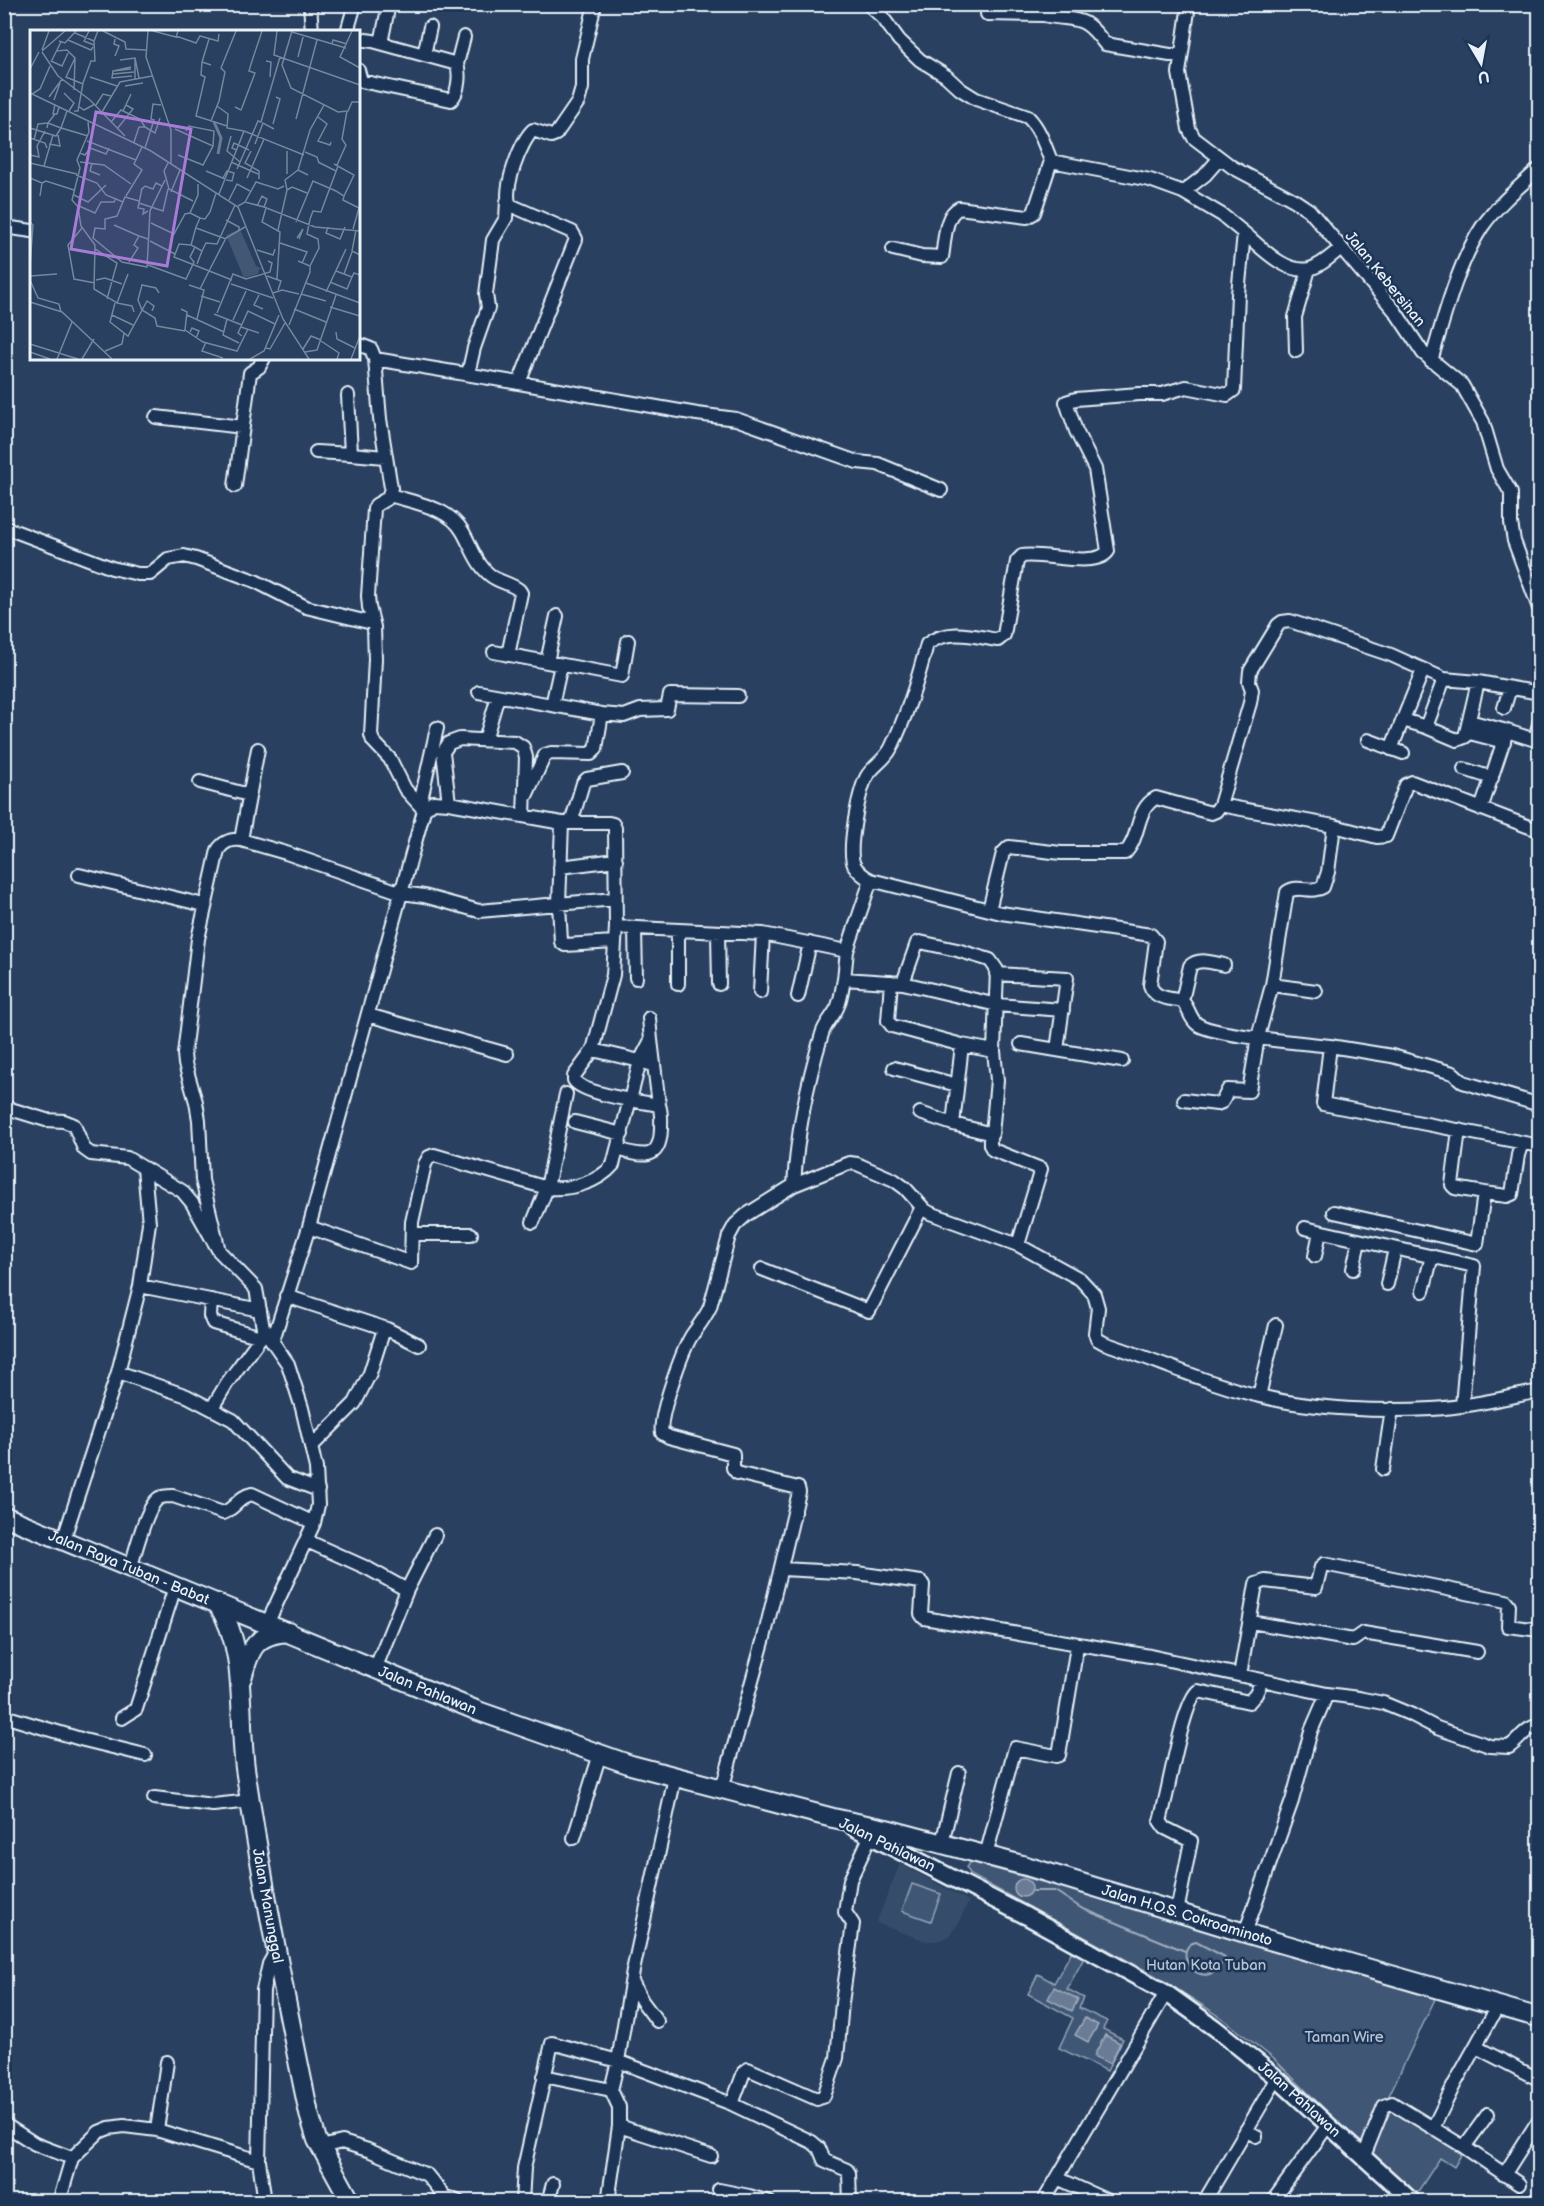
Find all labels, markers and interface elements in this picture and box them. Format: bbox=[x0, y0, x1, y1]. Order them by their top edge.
inset map bbox=[30, 30, 360, 360]
north arrow bbox=[1451, 33, 1511, 93]
text: U bbox=[1476, 66, 1491, 87]
street label: Jalan Kebersihan bbox=[1341, 227, 1429, 331]
street label: Jalan Raya Tuban - Babat bbox=[46, 1526, 213, 1609]
street label: Jalan Pahlawan bbox=[376, 1662, 480, 1719]
street label: Jalan Pahlawan bbox=[836, 1814, 938, 1876]
street label: Jalan Manunggal bbox=[248, 1847, 288, 1965]
street label: Jalan H.O.S. Cokroaminoto bbox=[1099, 1880, 1275, 1950]
park label: Hutan Kota Tuban bbox=[1146, 1956, 1266, 1975]
park label: Taman Wire bbox=[1304, 2028, 1384, 2047]
street label: Jalan Pahlawan bbox=[1254, 2057, 1345, 2141]

